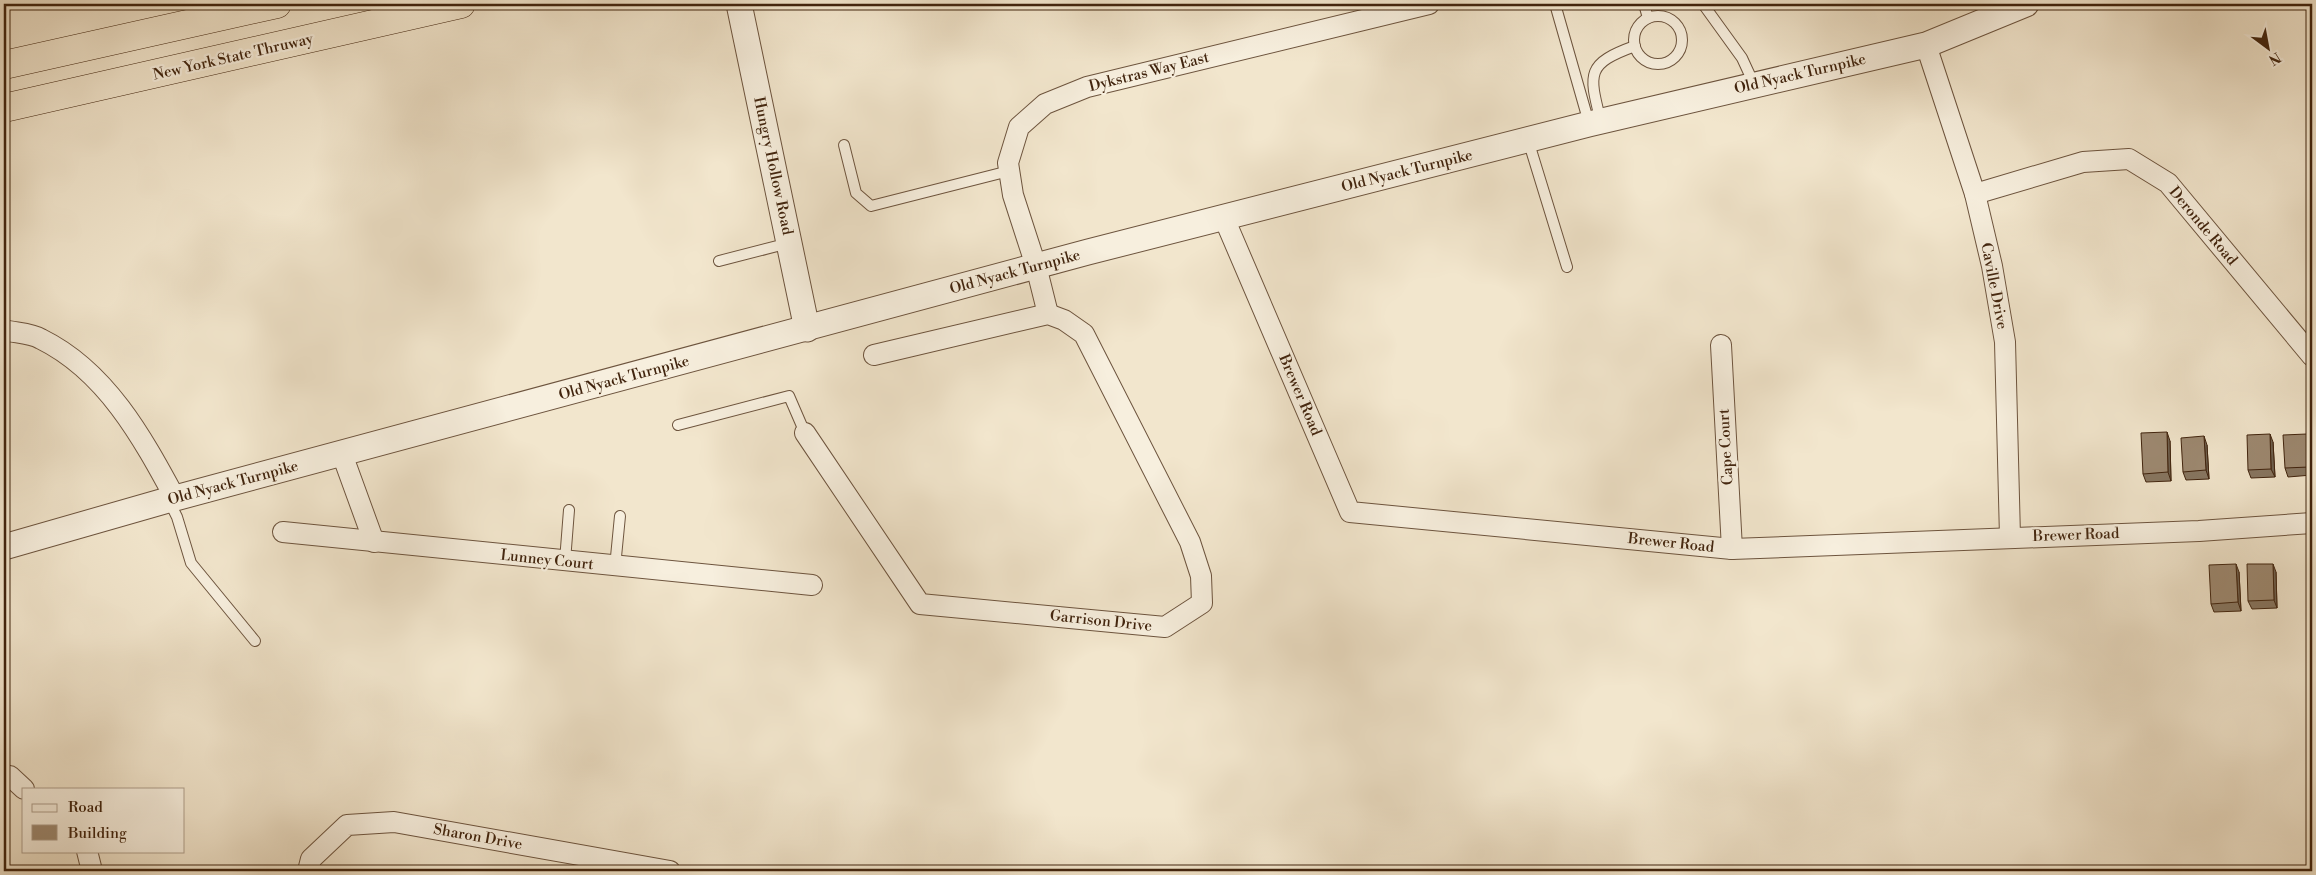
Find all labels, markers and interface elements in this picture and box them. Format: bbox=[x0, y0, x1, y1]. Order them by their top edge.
north arrow bbox=[2244, 22, 2294, 72]
street label: New York State Thruway bbox=[151, 29, 316, 85]
street label: Dykstras Way East bbox=[1087, 48, 1212, 96]
text: N bbox=[2265, 48, 2284, 69]
street label: Old Nyack Turnpike bbox=[1732, 50, 1868, 98]
street label: Hungry Hollow Road bbox=[749, 95, 797, 237]
street label: Old Nyack Turnpike bbox=[1339, 145, 1475, 197]
street label: Deronde Road bbox=[2165, 183, 2242, 270]
street label: Caville Drive bbox=[1976, 241, 2012, 331]
street label: Old Nyack Turnpike bbox=[948, 245, 1082, 299]
street label: Brewer Road bbox=[1274, 350, 1326, 439]
street label: Old Nyack Turnpike bbox=[557, 351, 691, 405]
street label: Cape Court bbox=[1714, 408, 1737, 486]
street label: Old Nyack Turnpike bbox=[166, 456, 300, 510]
street label: Brewer Road bbox=[2031, 524, 2120, 546]
street label: Brewer Road bbox=[1626, 529, 1716, 557]
street label: Lunney Court bbox=[499, 546, 595, 574]
street label: Garrison Drive bbox=[1049, 606, 1153, 636]
legend bbox=[22, 788, 185, 852]
text: Road bbox=[68, 798, 103, 817]
street label: Sharon Drive bbox=[432, 820, 524, 854]
text: Building bbox=[67, 824, 127, 843]

